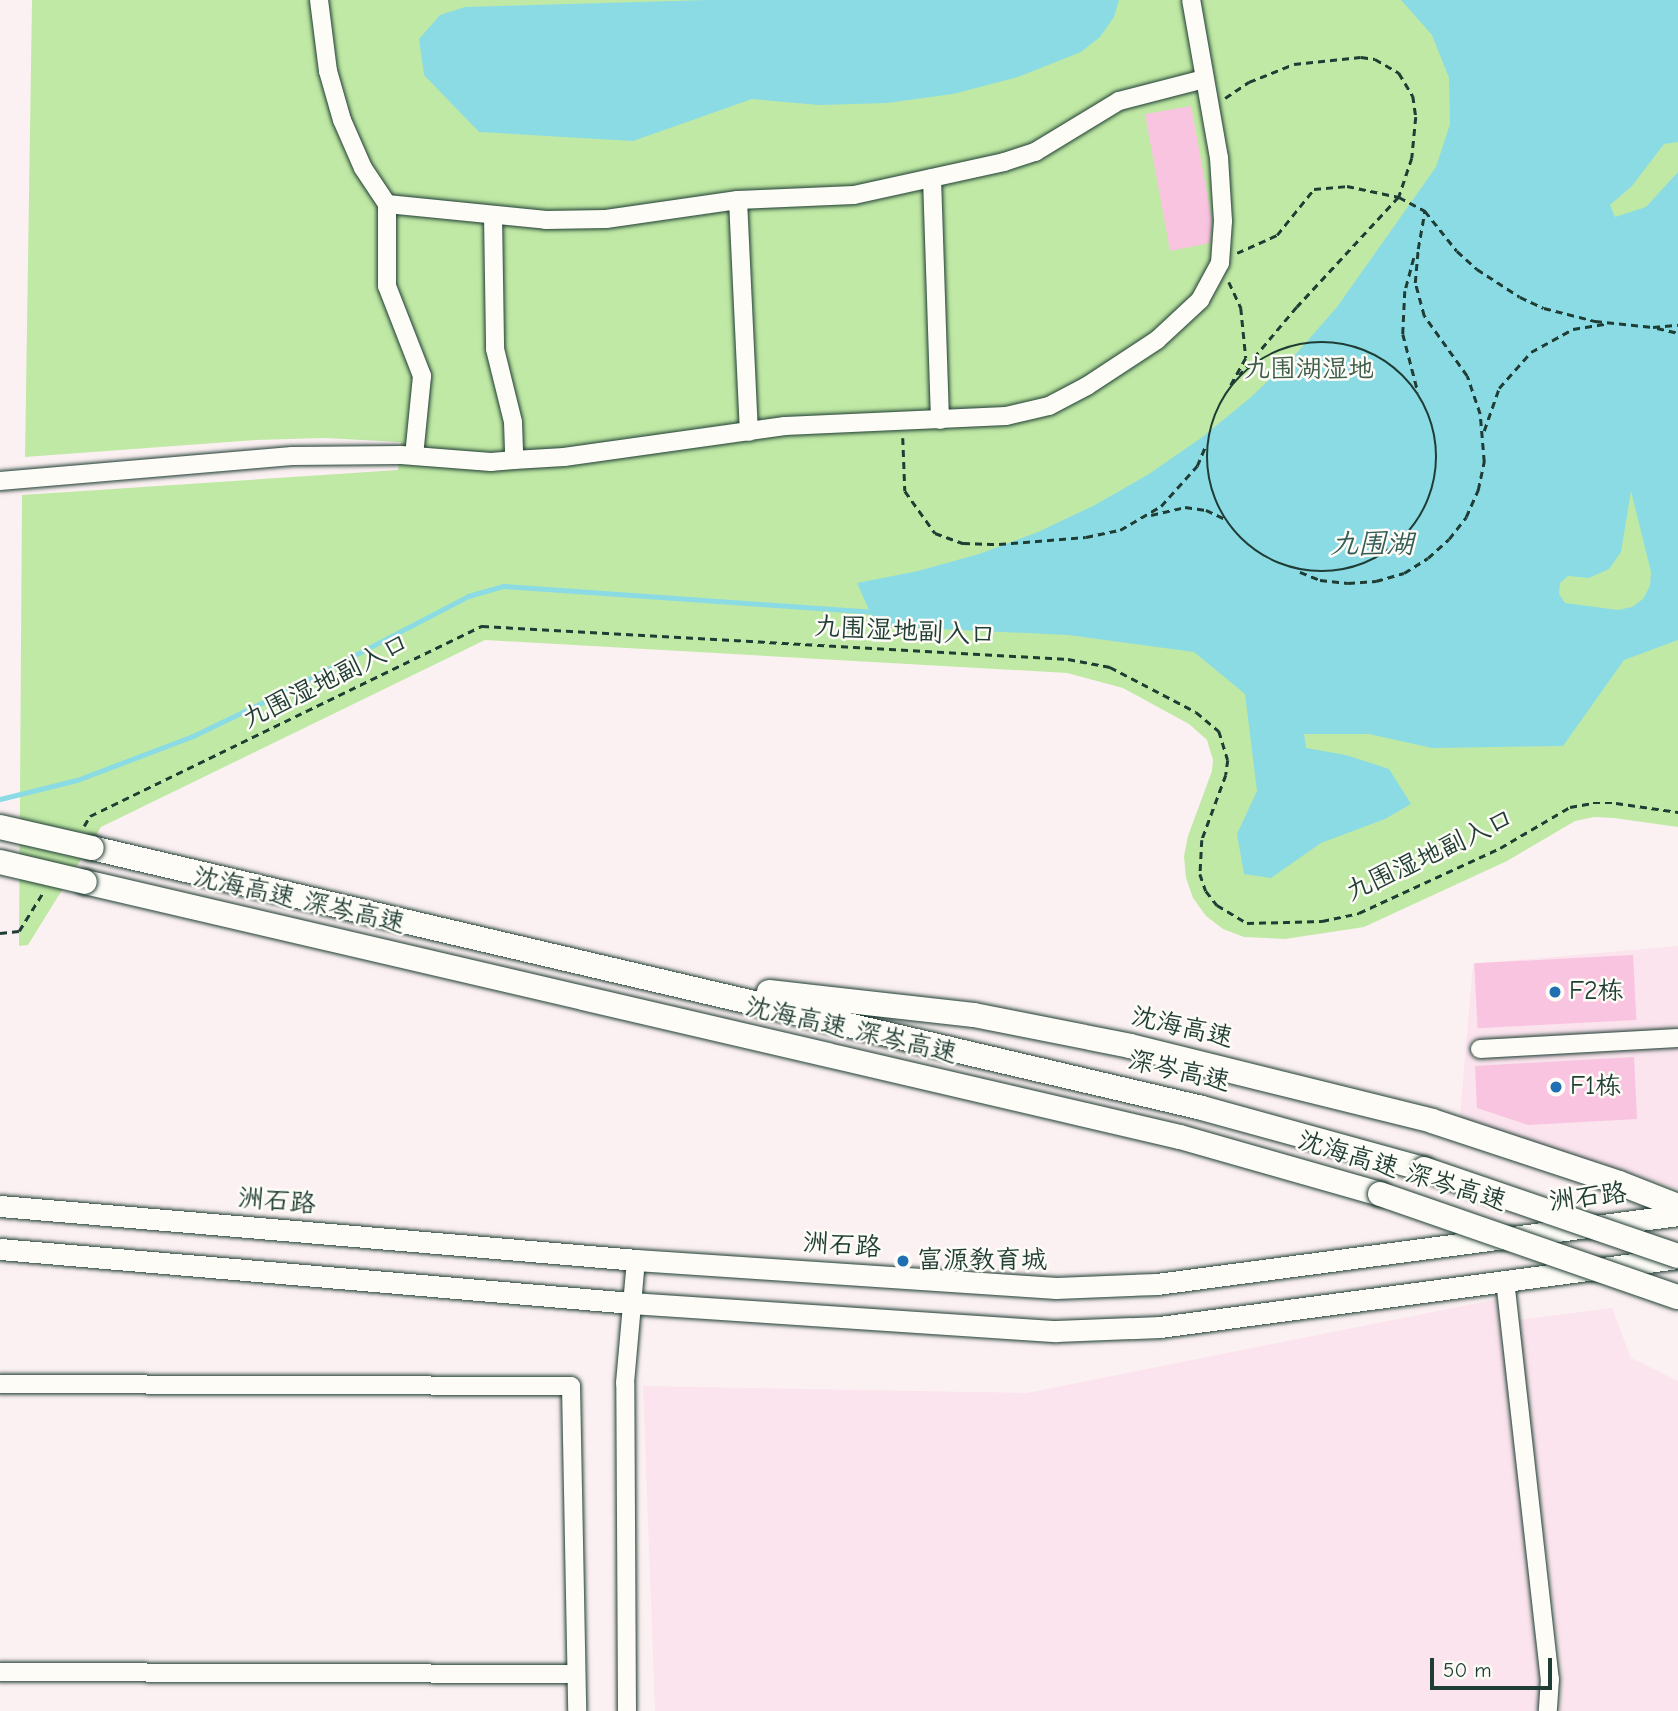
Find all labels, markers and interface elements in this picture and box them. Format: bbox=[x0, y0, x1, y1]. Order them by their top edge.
park label: 九围湖湿地 bbox=[1244, 354, 1374, 386]
water label: 九围湖 bbox=[1330, 527, 1414, 561]
street label: 九围湿地副入口 bbox=[813, 612, 997, 652]
street label: 九围湿地副入口 bbox=[237, 628, 415, 736]
street label: 九围湿地副入口 bbox=[1341, 803, 1519, 909]
street label: 沈海高速 深岑高速 bbox=[190, 861, 408, 941]
place label: F2栋 bbox=[1569, 976, 1624, 1008]
marker: F2栋 bbox=[1547, 984, 1563, 1000]
street label: 沈海高速 深岑高速 bbox=[742, 991, 960, 1071]
street label: 沈海高速 bbox=[1128, 1001, 1236, 1055]
street label: 深岑高速 bbox=[1125, 1045, 1233, 1099]
place label: F1栋 bbox=[1570, 1071, 1621, 1103]
marker: F1栋 bbox=[1548, 1079, 1564, 1095]
street label: 沈海高速 深岑高速 bbox=[1294, 1125, 1510, 1219]
street label: 洲石路 bbox=[1547, 1178, 1629, 1218]
street label: 洲石路 bbox=[237, 1183, 317, 1221]
street label: 洲石路 bbox=[802, 1228, 882, 1264]
place label: 富源教育城 bbox=[917, 1245, 1047, 1277]
marker: 富源教育城 bbox=[895, 1253, 911, 1269]
scale bar bbox=[1433, 1644, 1556, 1688]
text: 50 m bbox=[1443, 1658, 1492, 1682]

